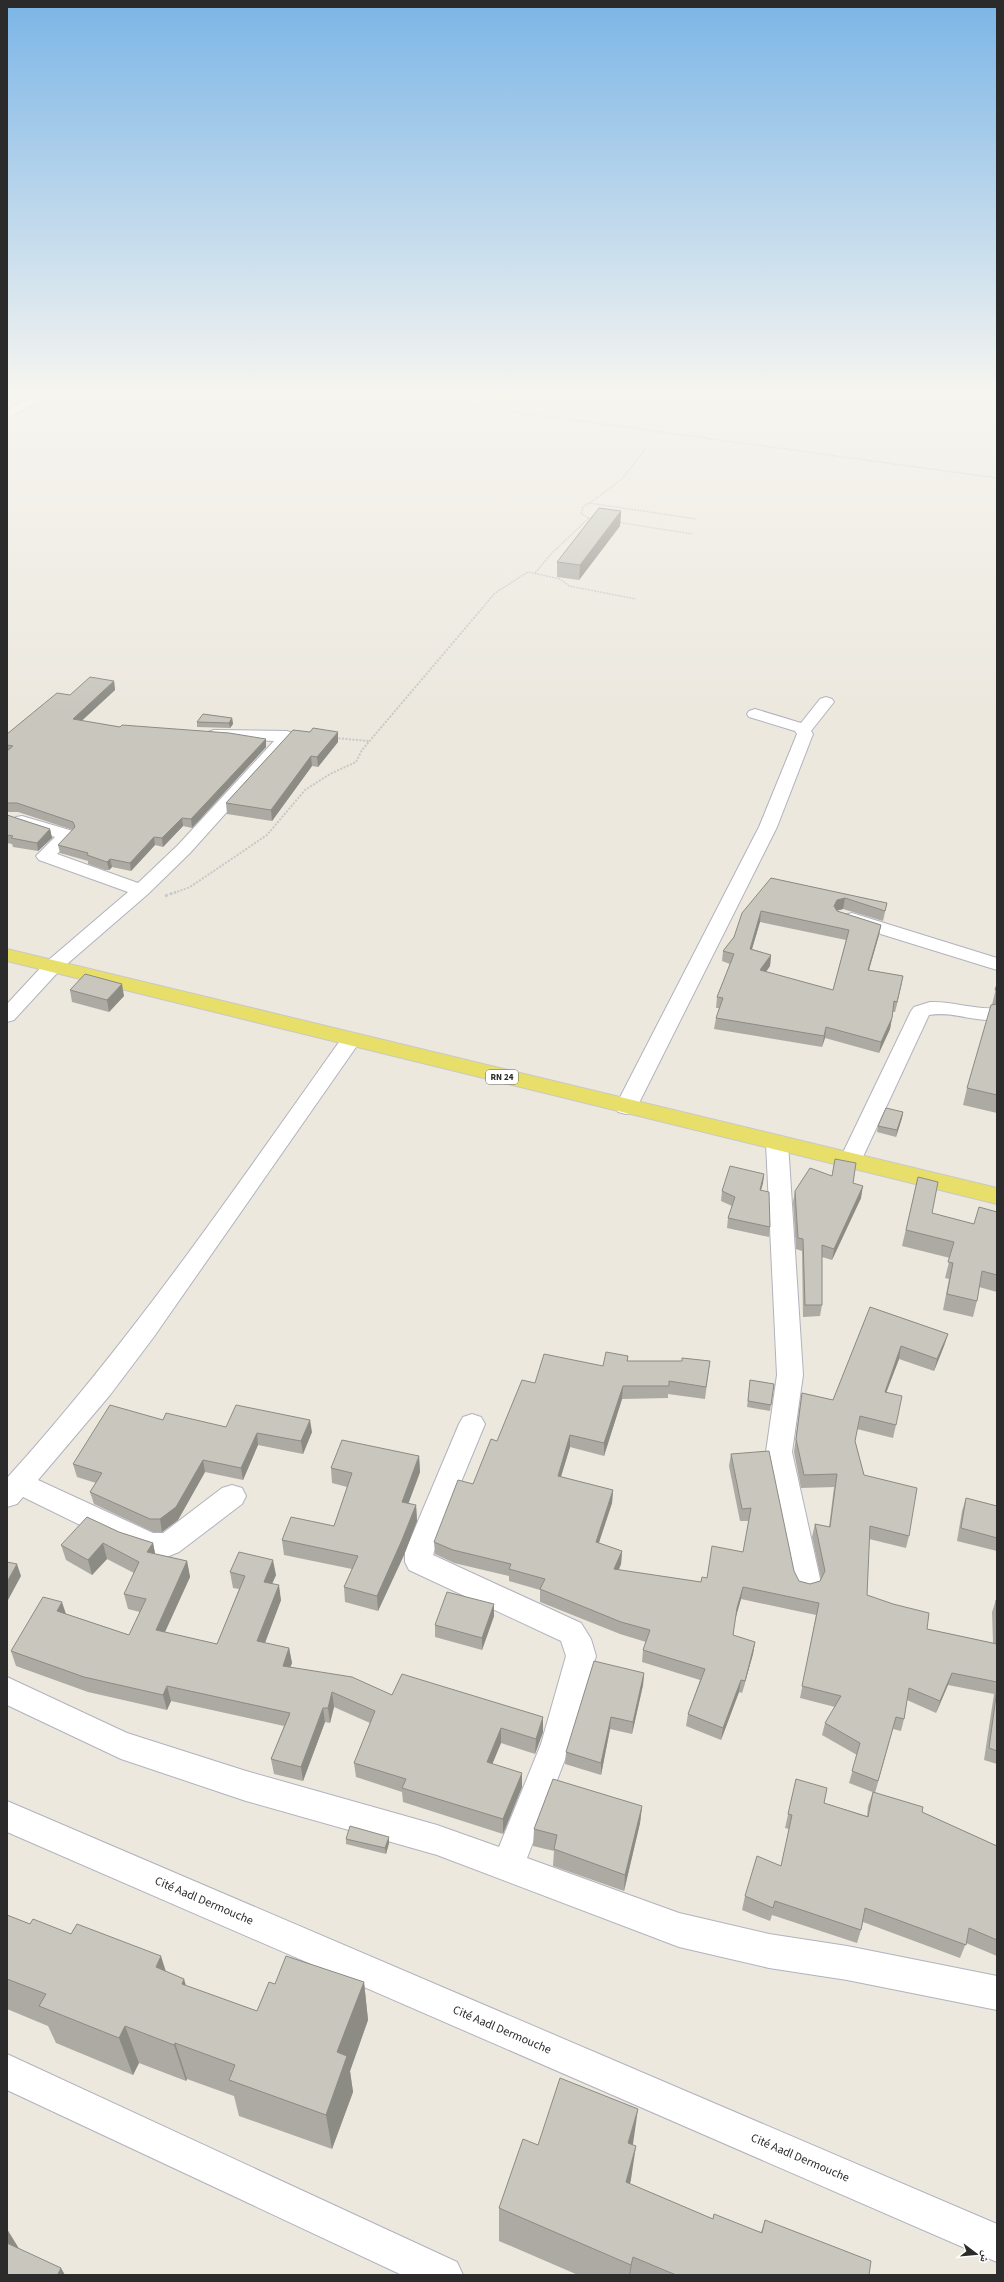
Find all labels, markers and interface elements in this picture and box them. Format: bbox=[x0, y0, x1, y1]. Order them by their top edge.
road number: RN 24 bbox=[486, 1070, 518, 1084]
street label: Cité Aadl Dermouche bbox=[152, 1873, 256, 1929]
street label: Cité Aadl Dermouche bbox=[450, 2002, 554, 2058]
street label: Cité Aadl Dermouche bbox=[748, 2130, 852, 2186]
north arrow bbox=[956, 2234, 996, 2274]
text: ش bbox=[976, 2249, 994, 2265]

